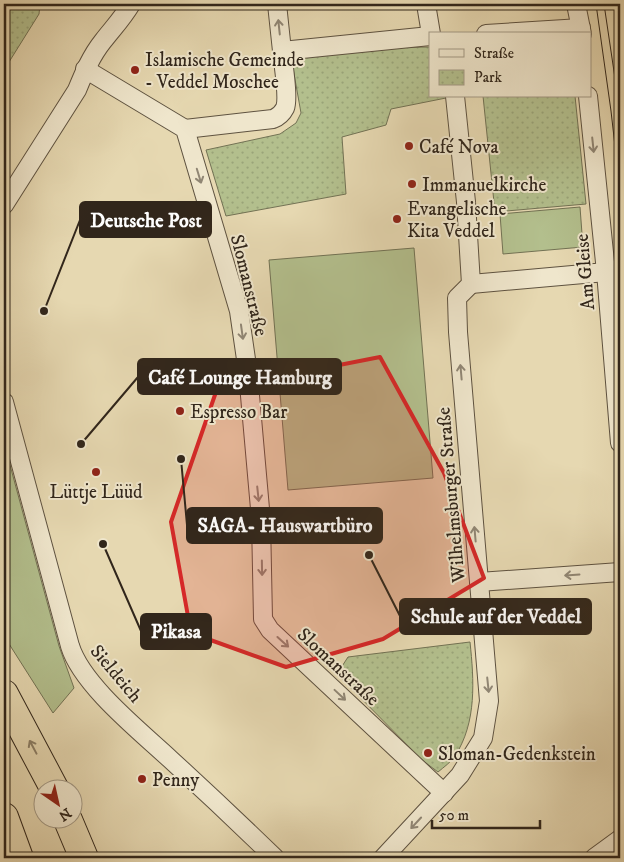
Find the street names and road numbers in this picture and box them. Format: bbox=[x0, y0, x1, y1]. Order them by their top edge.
street label: Slomanstraße bbox=[225, 232, 272, 339]
street label: Am Gleise bbox=[571, 233, 600, 311]
street label: Wilhelmsburger Straße bbox=[432, 406, 471, 585]
street label: Slomanstraße bbox=[292, 623, 384, 711]
street label: Sieldeich bbox=[85, 640, 147, 708]

